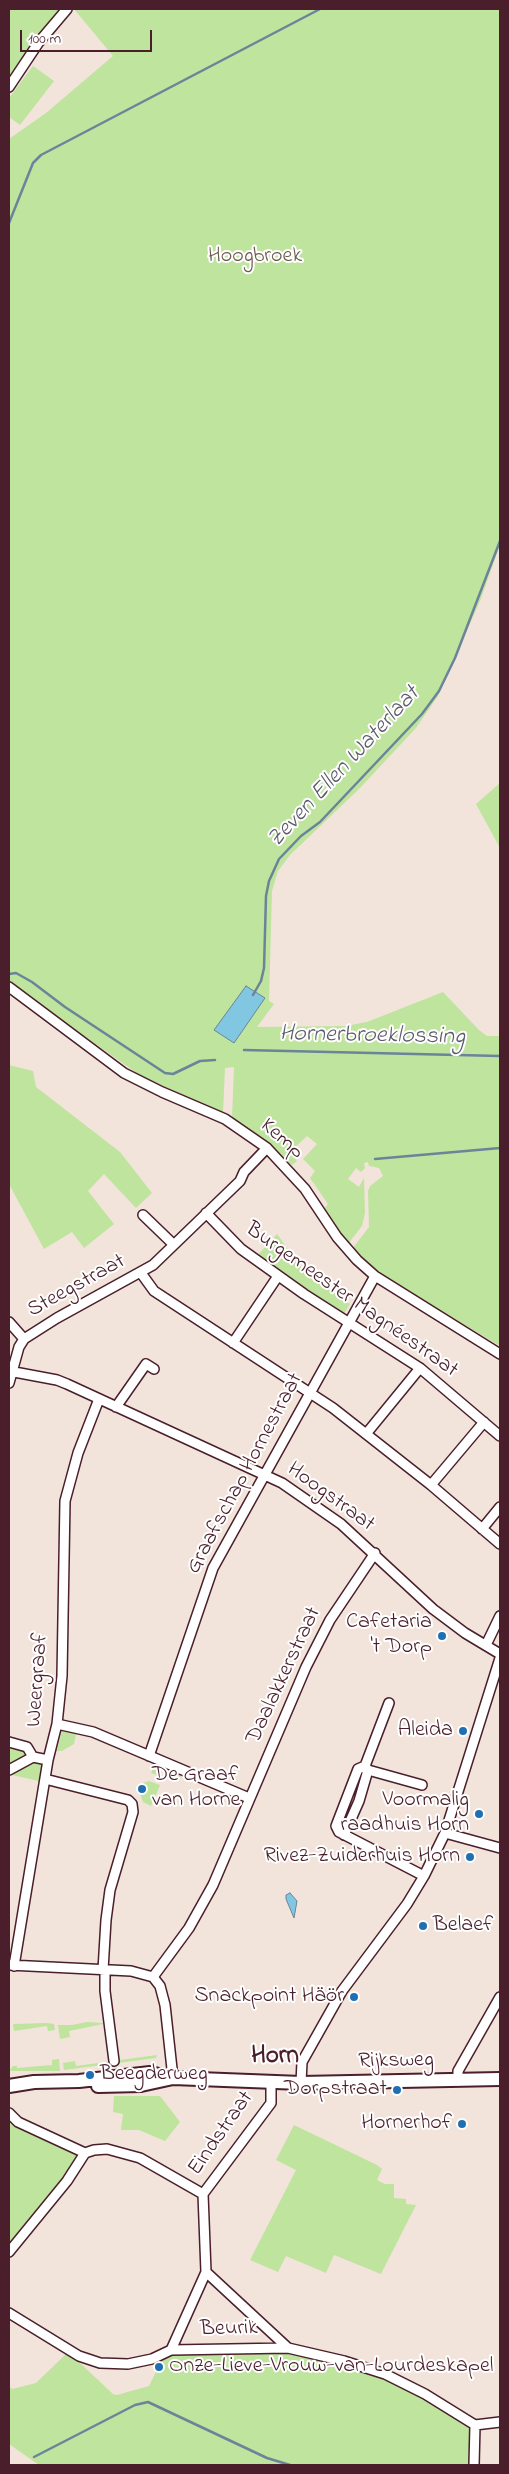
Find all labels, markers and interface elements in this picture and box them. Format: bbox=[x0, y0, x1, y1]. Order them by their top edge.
scale bar bbox=[22, 20, 155, 52]
text: 100 m bbox=[28, 28, 61, 50]
park label: Hoogbroek bbox=[208, 244, 302, 270]
water label: Zeven Ellen Waterlaat bbox=[263, 681, 427, 855]
water label: Hornerbroeklossing bbox=[279, 1021, 465, 1053]
street label: Kemp bbox=[254, 1114, 308, 1166]
street label: Burgemeester Magnéestraat bbox=[240, 1217, 462, 1385]
street label: Steegstraat bbox=[24, 1249, 130, 1325]
street label: Graafschap Hornestraat bbox=[182, 1369, 310, 1579]
street label: Hoogstraat bbox=[281, 1457, 379, 1539]
street label: Daalakkerstraat bbox=[242, 1603, 328, 1749]
place label: Cafetaria 't Dorp bbox=[346, 1610, 432, 1662]
marker: Cafetaria 't Dorp bbox=[436, 1630, 448, 1642]
street label: Weergraaf bbox=[23, 1632, 55, 1728]
place label: Aleida bbox=[398, 1718, 453, 1744]
marker: Aleida bbox=[457, 1725, 469, 1737]
place label: De Graaf van Horne bbox=[152, 1763, 240, 1814]
marker: De Graaf van Horne bbox=[136, 1783, 148, 1795]
place label: Voormalig raadhuis Horn bbox=[341, 1788, 469, 1840]
marker: Voormalig raadhuis Horn bbox=[473, 1808, 485, 1820]
place label: Rivez-Zuiderhuis Horn bbox=[264, 1844, 460, 1870]
marker: Rivez-Zuiderhuis Horn bbox=[464, 1851, 476, 1863]
place label: Belaef bbox=[433, 1913, 493, 1939]
marker: Belaef bbox=[417, 1920, 429, 1932]
place label: Snackpoint Häör bbox=[194, 1984, 344, 2010]
marker: Snackpoint Häör bbox=[348, 1991, 360, 2003]
district label: Horn bbox=[251, 2043, 299, 2073]
street label: Rijksweg bbox=[358, 2048, 434, 2076]
place label: Beegderweg bbox=[100, 2062, 208, 2088]
marker: Beegderweg bbox=[84, 2069, 96, 2081]
place label: Dorpstraat bbox=[284, 2077, 387, 2103]
marker: Dorpstraat bbox=[391, 2084, 403, 2096]
street label: Eindstraat bbox=[183, 2087, 261, 2181]
place label: Hornerhof bbox=[361, 2111, 452, 2137]
marker: Hornerhof bbox=[456, 2118, 468, 2130]
street label: Beurik bbox=[200, 2316, 258, 2344]
place label: Onze-Lieve-Vrouw-van-Lourdeskapel bbox=[169, 2354, 493, 2380]
marker: Onze-Lieve-Vrouw-van-Lourdeskapel bbox=[153, 2361, 165, 2373]

